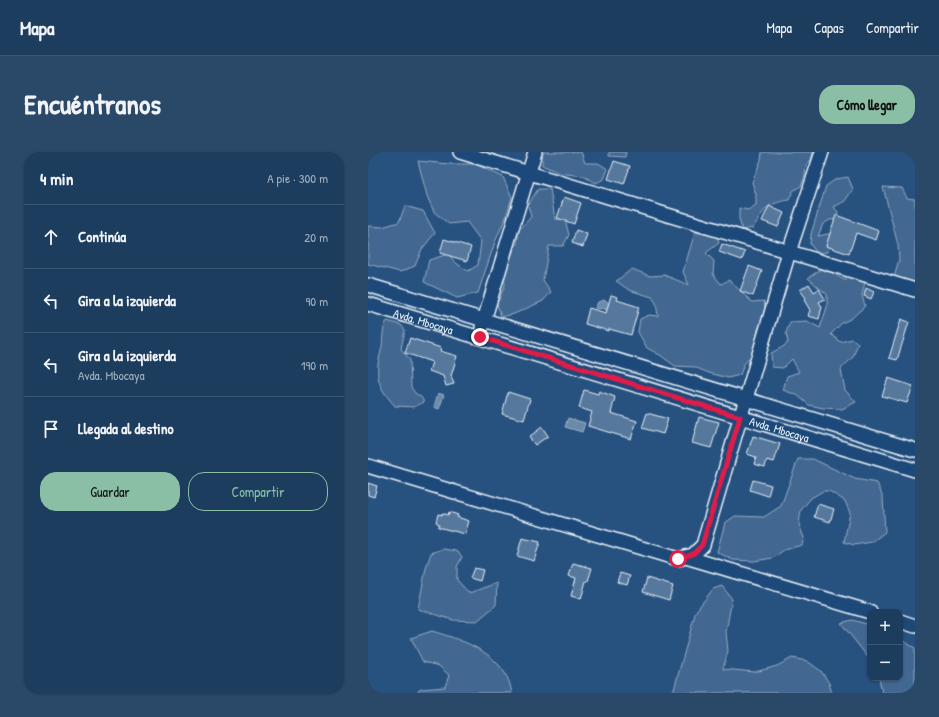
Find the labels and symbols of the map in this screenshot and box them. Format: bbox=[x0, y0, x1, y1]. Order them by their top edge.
street label: Avda. Mbocaya bbox=[392, 304, 456, 338]
route end bbox=[471, 328, 489, 346]
street label: Avda. Mbocaya bbox=[748, 412, 812, 446]
route start bbox=[669, 550, 687, 568]

